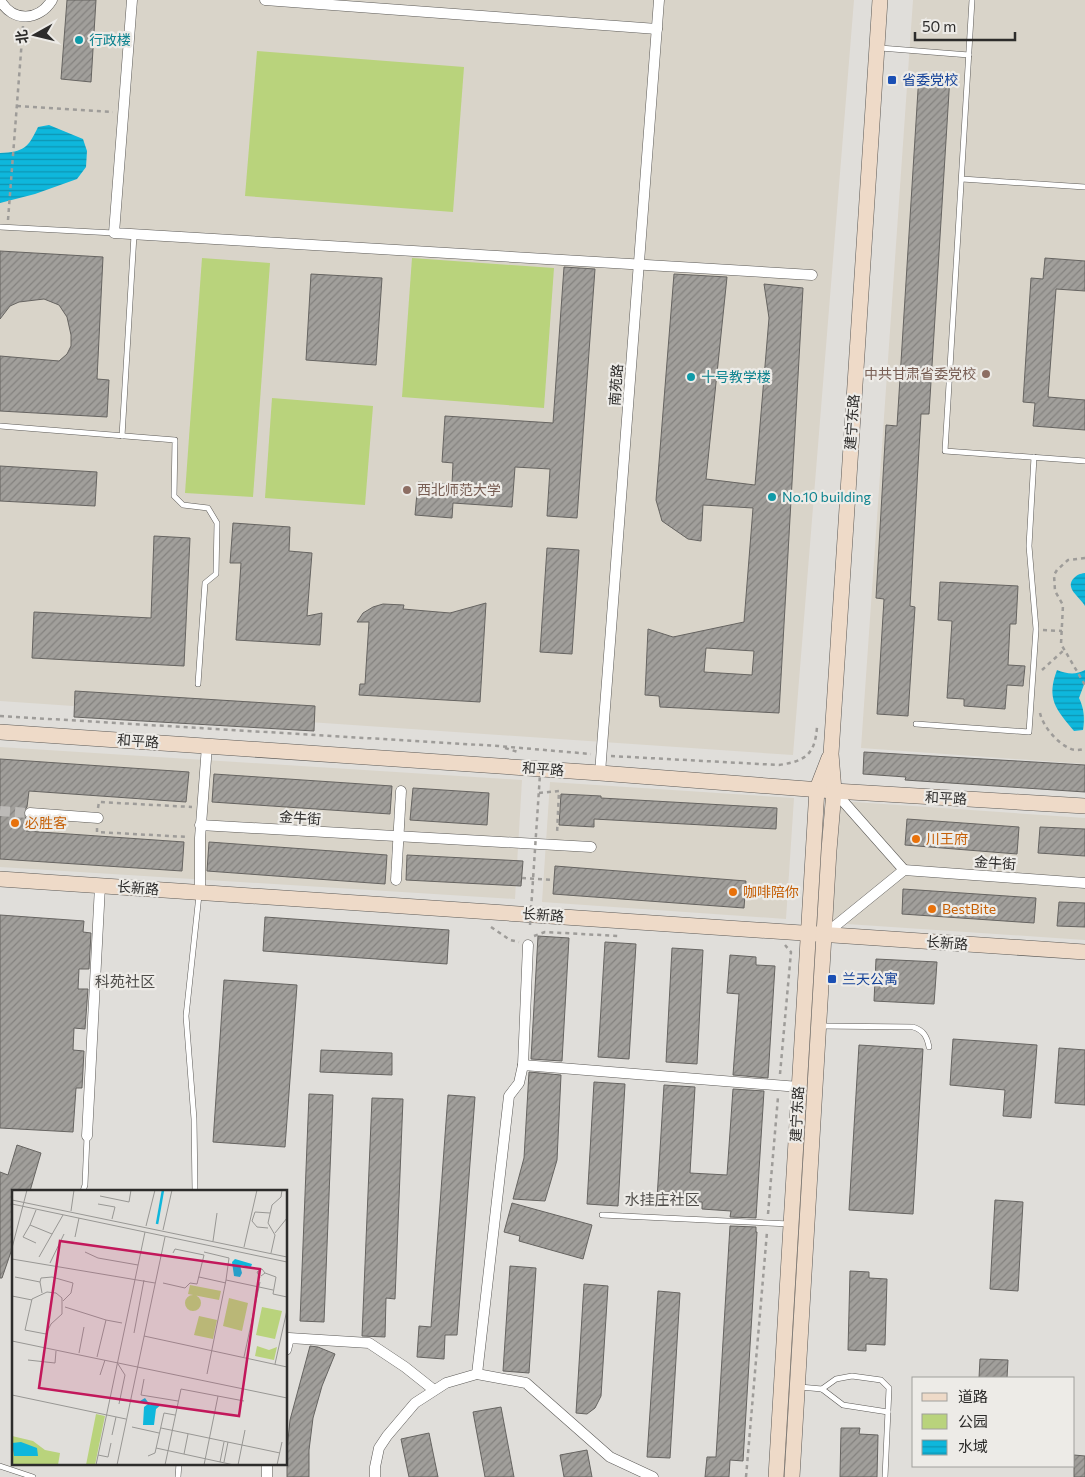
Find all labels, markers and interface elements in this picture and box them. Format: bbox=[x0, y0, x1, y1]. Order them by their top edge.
north arrow bbox=[10, 10, 60, 60]
scale bar bbox=[915, 10, 1015, 42]
text: 50 m bbox=[922, 17, 956, 35]
text: 北 bbox=[12, 29, 31, 45]
place label: 行政楼 bbox=[89, 31, 131, 48]
marker: 行政楼 bbox=[73, 34, 85, 46]
place label: 省委党校 bbox=[902, 71, 958, 88]
marker: 省委党校 bbox=[886, 74, 898, 86]
street label: 南苑路 bbox=[606, 363, 625, 407]
place label: 中共甘肃省委党校 bbox=[864, 365, 976, 382]
place label: 十号教学楼 bbox=[701, 368, 771, 385]
marker: 中共甘肃省委党校 bbox=[980, 368, 992, 380]
marker: 十号教学楼 bbox=[685, 371, 697, 383]
street label: 建宁东路 bbox=[841, 393, 862, 450]
place label: 西北师范大学 bbox=[417, 481, 501, 498]
marker: 西北师范大学 bbox=[401, 484, 413, 496]
place label: No.10 building bbox=[782, 488, 872, 505]
marker: No.10 building bbox=[766, 491, 778, 503]
street label: 和平路 bbox=[116, 731, 160, 750]
street label: 和平路 bbox=[521, 759, 565, 778]
street label: 和平路 bbox=[925, 788, 967, 807]
street label: 金牛街 bbox=[278, 808, 322, 827]
place label: 必胜客 bbox=[25, 814, 67, 831]
marker: 必胜客 bbox=[9, 817, 21, 829]
place label: 川王府 bbox=[926, 830, 968, 847]
marker: 川王府 bbox=[910, 833, 922, 845]
street label: 金牛街 bbox=[973, 853, 1017, 872]
street label: 长新路 bbox=[116, 878, 160, 897]
place label: 咖啡陪你 bbox=[743, 883, 799, 900]
marker: 咖啡陪你 bbox=[727, 886, 739, 898]
place label: BestBite bbox=[942, 900, 996, 917]
marker: BestBite bbox=[926, 903, 938, 915]
street label: 长新路 bbox=[521, 905, 565, 924]
street label: 长新路 bbox=[925, 933, 969, 952]
place label: 兰天公寓 bbox=[842, 970, 898, 987]
district label: 科苑社区 bbox=[95, 972, 155, 990]
marker: 兰天公寓 bbox=[826, 973, 838, 985]
street label: 建宁东路 bbox=[787, 1086, 806, 1142]
inset map bbox=[12, 1190, 288, 1464]
district label: 水挂庄社区 bbox=[624, 1190, 700, 1208]
legend bbox=[912, 1377, 1075, 1467]
text: 道路 bbox=[958, 1387, 988, 1405]
text: 公园 bbox=[958, 1412, 988, 1430]
text: 水域 bbox=[958, 1437, 988, 1455]

